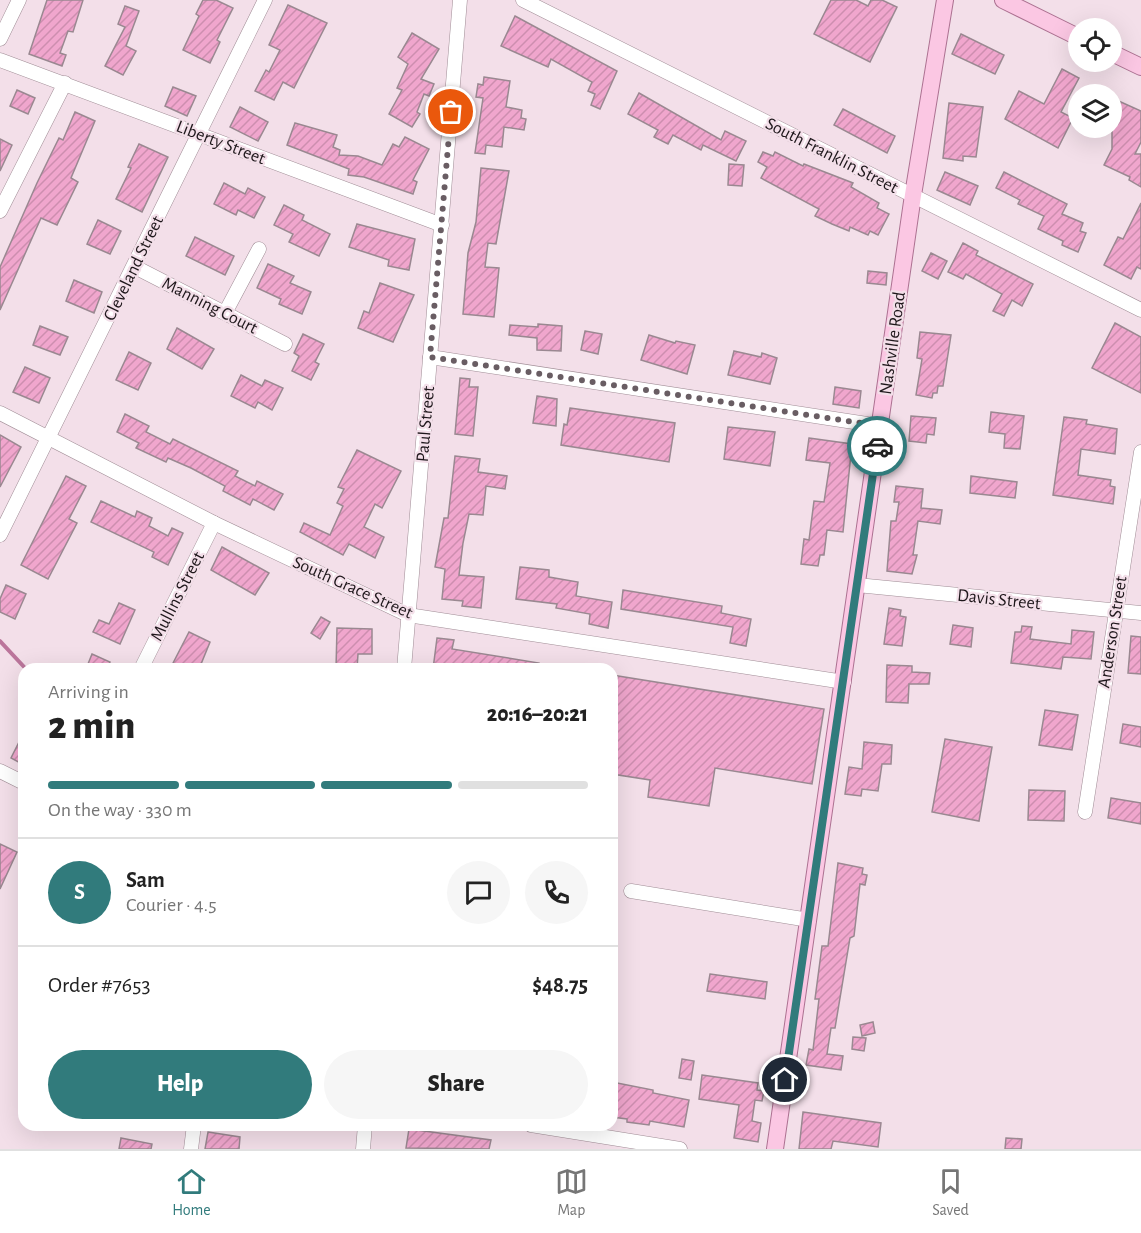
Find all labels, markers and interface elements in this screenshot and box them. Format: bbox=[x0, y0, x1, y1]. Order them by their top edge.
map controls bbox=[1068, 18, 1122, 138]
button: locate bbox=[1068, 18, 1122, 72]
button: layers bbox=[1068, 84, 1122, 138]
pin bbox=[425, 86, 476, 137]
icon: bag bbox=[434, 95, 467, 128]
street label: South Franklin Street bbox=[762, 115, 901, 197]
street label: Liberty Street bbox=[174, 118, 268, 168]
street label: Cleveland Street bbox=[101, 213, 167, 324]
street label: Manning Court bbox=[159, 274, 260, 338]
street label: Nashville Road bbox=[877, 290, 909, 396]
street label: Paul Street bbox=[414, 385, 438, 463]
courier bbox=[847, 416, 907, 476]
icon: car bbox=[861, 430, 894, 463]
street label: Mullins Street bbox=[148, 549, 208, 644]
street label: South Grace Street bbox=[290, 553, 415, 623]
street label: Anderson Street bbox=[1095, 575, 1131, 689]
street label: Davis Street bbox=[956, 587, 1042, 613]
text: Arriving in bbox=[48, 682, 129, 702]
text: 20:16–20:21 bbox=[487, 703, 588, 725]
text: 2 min bbox=[48, 707, 135, 746]
text: On the way · 330 m bbox=[48, 800, 192, 820]
button: chat bbox=[447, 861, 510, 924]
button: phone bbox=[525, 861, 588, 924]
text: Sam bbox=[126, 869, 165, 891]
text: S bbox=[74, 881, 85, 903]
text: Courier · 4.5 bbox=[126, 895, 217, 915]
text: Order #7653 bbox=[48, 974, 150, 996]
text: $48.75 bbox=[532, 974, 588, 996]
button: Help bbox=[48, 1050, 312, 1119]
button: Share bbox=[324, 1050, 588, 1119]
pin bbox=[759, 1054, 810, 1105]
icon: home bbox=[768, 1063, 801, 1096]
tab: Home bbox=[172, 1165, 211, 1220]
tab: Map bbox=[555, 1165, 588, 1220]
tab: Saved bbox=[932, 1165, 969, 1220]

